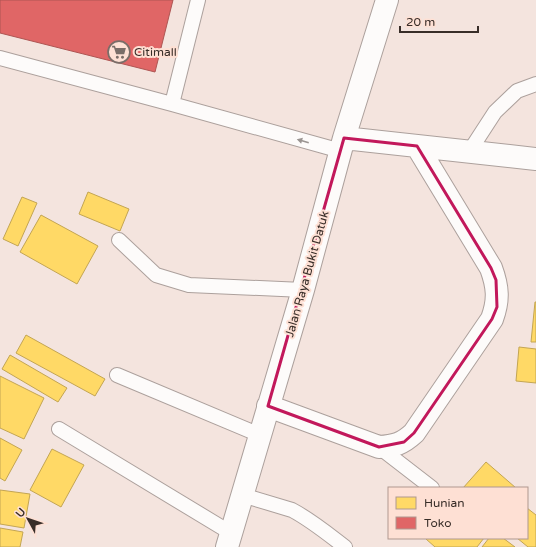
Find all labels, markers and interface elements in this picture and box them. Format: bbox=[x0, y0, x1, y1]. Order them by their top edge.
scale bar bbox=[400, 8, 478, 34]
text: 20 m bbox=[406, 15, 435, 29]
supermarket icon: Citimall bbox=[106, 39, 132, 65]
place label: Citimall bbox=[134, 45, 177, 59]
one-way arrow bbox=[297, 137, 310, 143]
street label: Jalan Raya Bukit Datuk bbox=[282, 209, 332, 339]
legend bbox=[388, 487, 528, 539]
text: Hunian bbox=[424, 496, 465, 510]
north arrow bbox=[8, 499, 48, 539]
text: U bbox=[13, 506, 28, 520]
text: Toko bbox=[424, 516, 452, 530]

